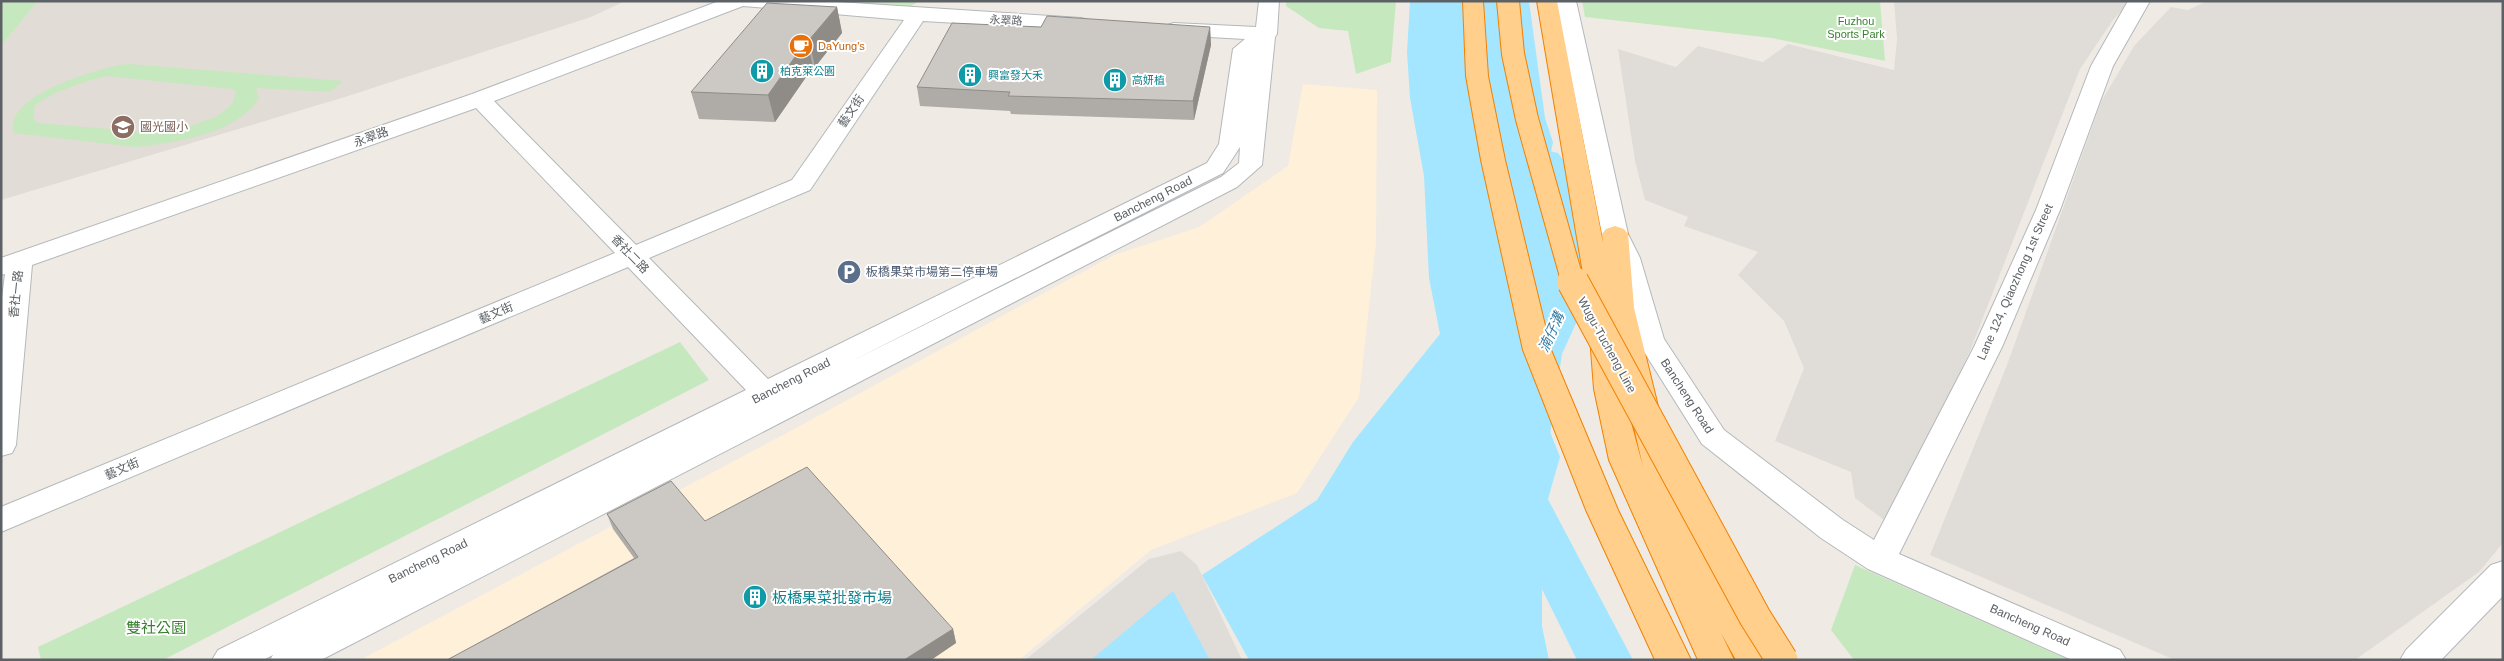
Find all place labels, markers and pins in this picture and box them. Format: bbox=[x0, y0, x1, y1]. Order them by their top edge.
cafe icon: DaYung's bbox=[788, 33, 814, 59]
place label: DaYung's bbox=[818, 40, 865, 52]
building icon: 柏克萊公園 bbox=[749, 58, 775, 84]
building icon: 興富發大禾 bbox=[957, 62, 983, 88]
place label: 柏克萊公園 bbox=[780, 65, 835, 77]
building icon: 高妍植 bbox=[1102, 67, 1128, 93]
place label: 興富發大禾 bbox=[988, 69, 1043, 81]
place label: 高妍植 bbox=[1132, 74, 1165, 86]
school or university icon: 國光國小 bbox=[110, 114, 136, 140]
place label: 國光國小 bbox=[140, 120, 188, 134]
parking icon: 板橋果菜市場第二停車場 bbox=[836, 259, 862, 285]
place label: 板橋果菜市場第二停車場 bbox=[866, 265, 998, 279]
building icon: 板橋果菜批發市場 bbox=[742, 584, 768, 610]
place label: 板橋果菜批發市場 bbox=[772, 589, 892, 606]

